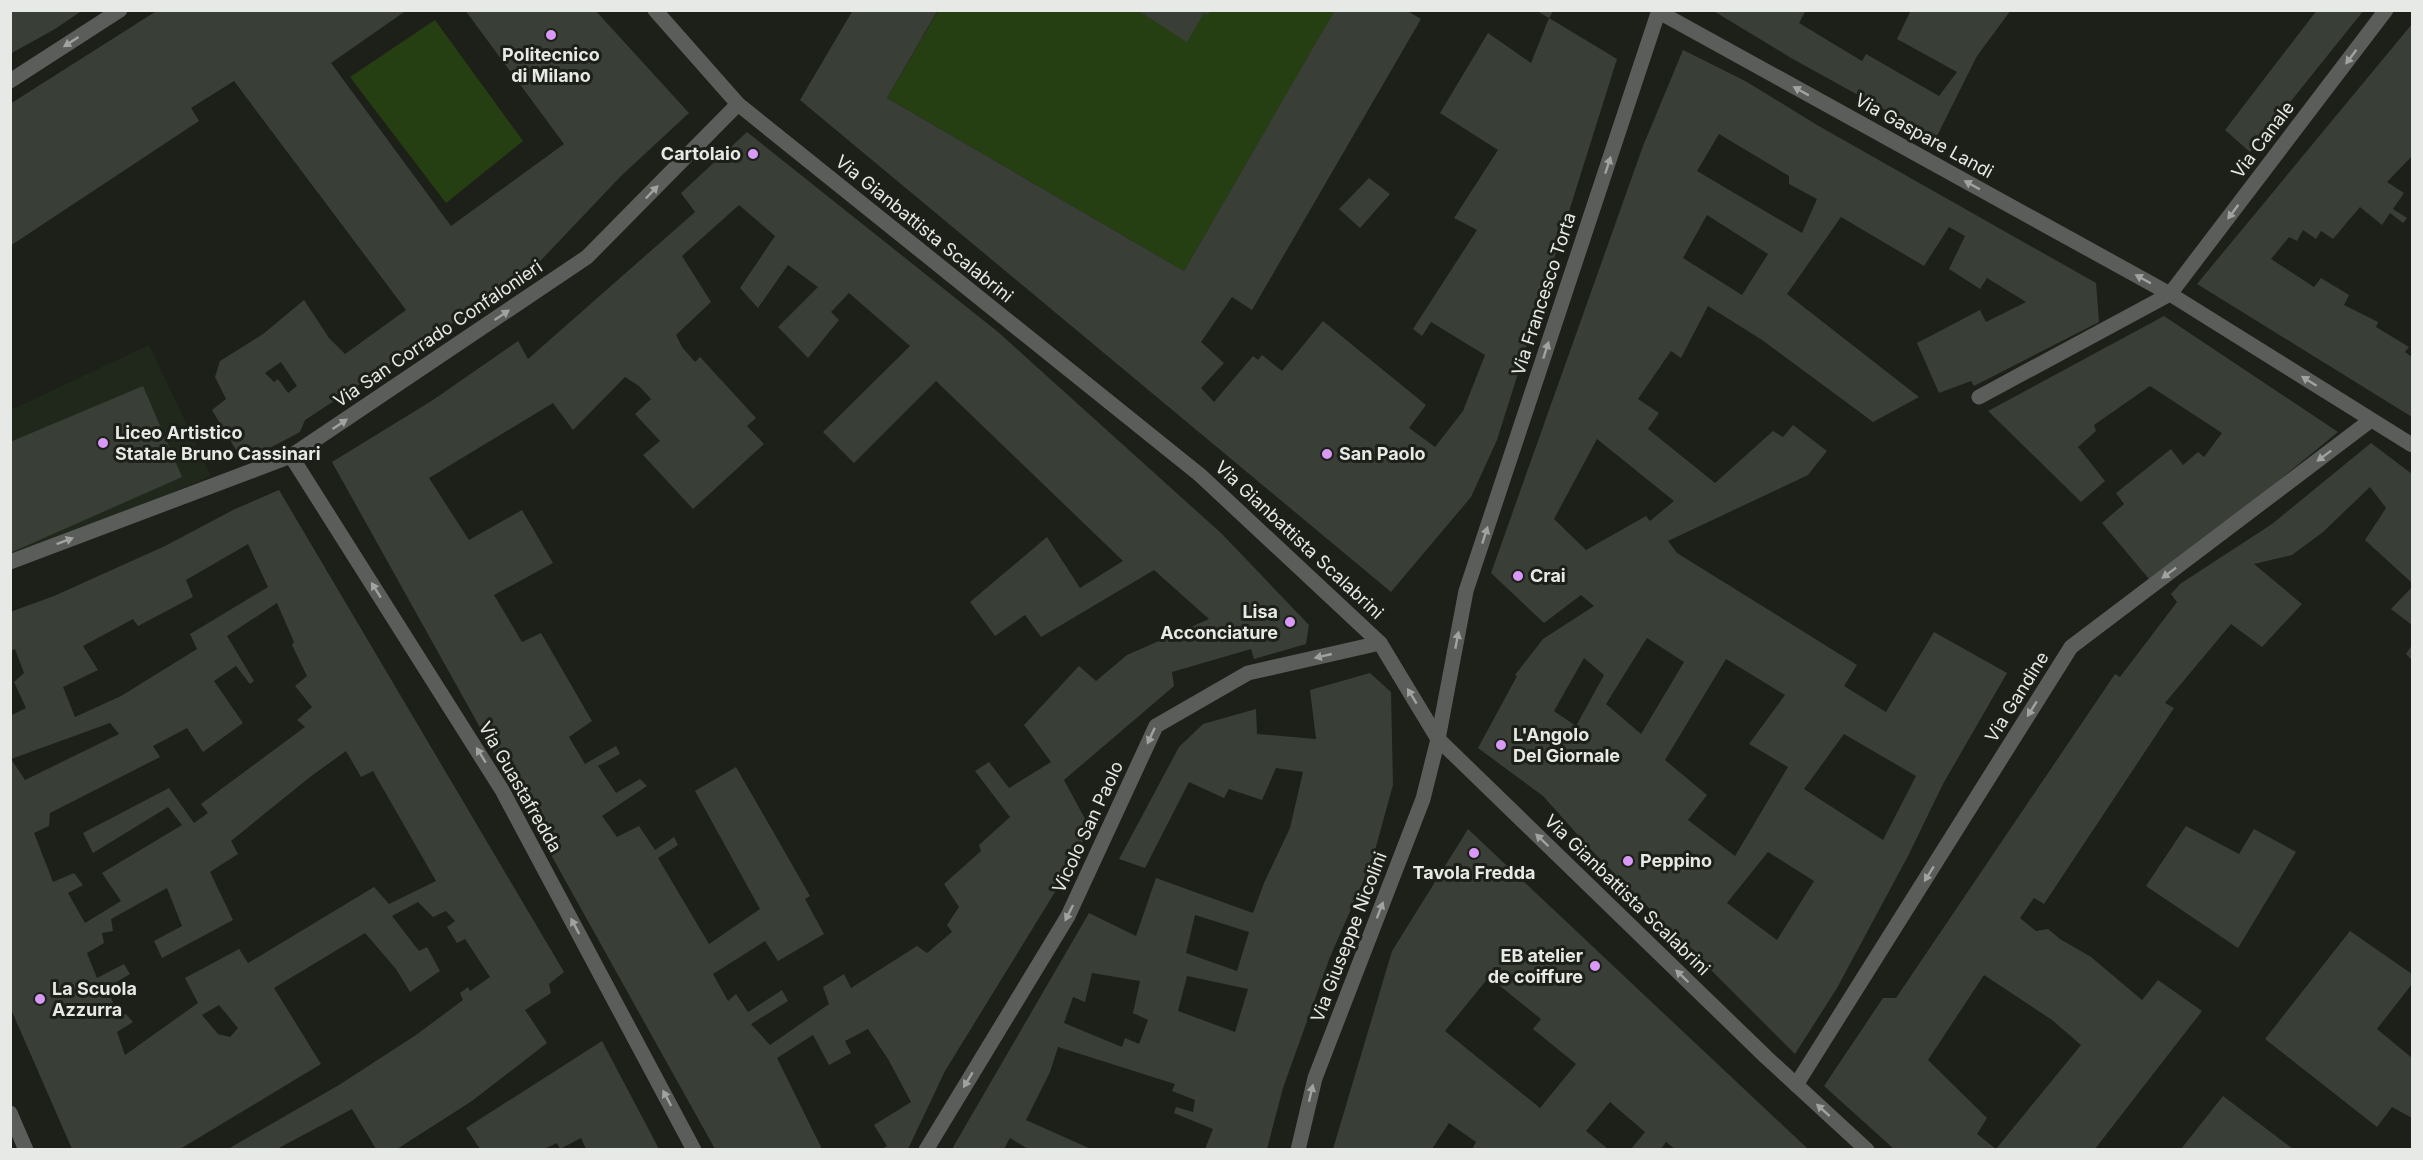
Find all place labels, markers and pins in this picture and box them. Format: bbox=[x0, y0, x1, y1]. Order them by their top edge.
marker: Politecnico di Milano bbox=[544, 28, 558, 42]
place label: Politecnico di Milano bbox=[502, 44, 600, 86]
place label: Cartolaio bbox=[661, 143, 741, 164]
marker: Cartolaio bbox=[746, 147, 760, 161]
place label: Liceo Artistico Statale Bruno Cassinari bbox=[115, 422, 321, 464]
marker: Liceo Artistico Statale Bruno Cassinari bbox=[96, 436, 110, 450]
place label: San Paolo bbox=[1339, 443, 1426, 464]
marker: San Paolo bbox=[1320, 447, 1334, 461]
place label: Crai bbox=[1530, 565, 1566, 586]
marker: Crai bbox=[1511, 569, 1525, 583]
place label: Lisa Acconciature bbox=[1160, 601, 1278, 643]
marker: Lisa Acconciature bbox=[1283, 615, 1297, 629]
place label: L'Angolo Del Giornale bbox=[1513, 724, 1620, 766]
marker: L'Angolo Del Giornale bbox=[1494, 738, 1508, 752]
marker: Tavola Fredda bbox=[1467, 846, 1481, 860]
place label: Peppino bbox=[1640, 850, 1712, 871]
marker: Peppino bbox=[1621, 854, 1635, 868]
place label: Tavola Fredda bbox=[1413, 862, 1535, 883]
place label: EB atelier de coiffure bbox=[1488, 945, 1583, 987]
marker: EB atelier de coiffure bbox=[1588, 959, 1602, 973]
place label: La Scuola Azzurra bbox=[52, 978, 137, 1020]
marker: La Scuola Azzurra bbox=[33, 992, 47, 1006]

